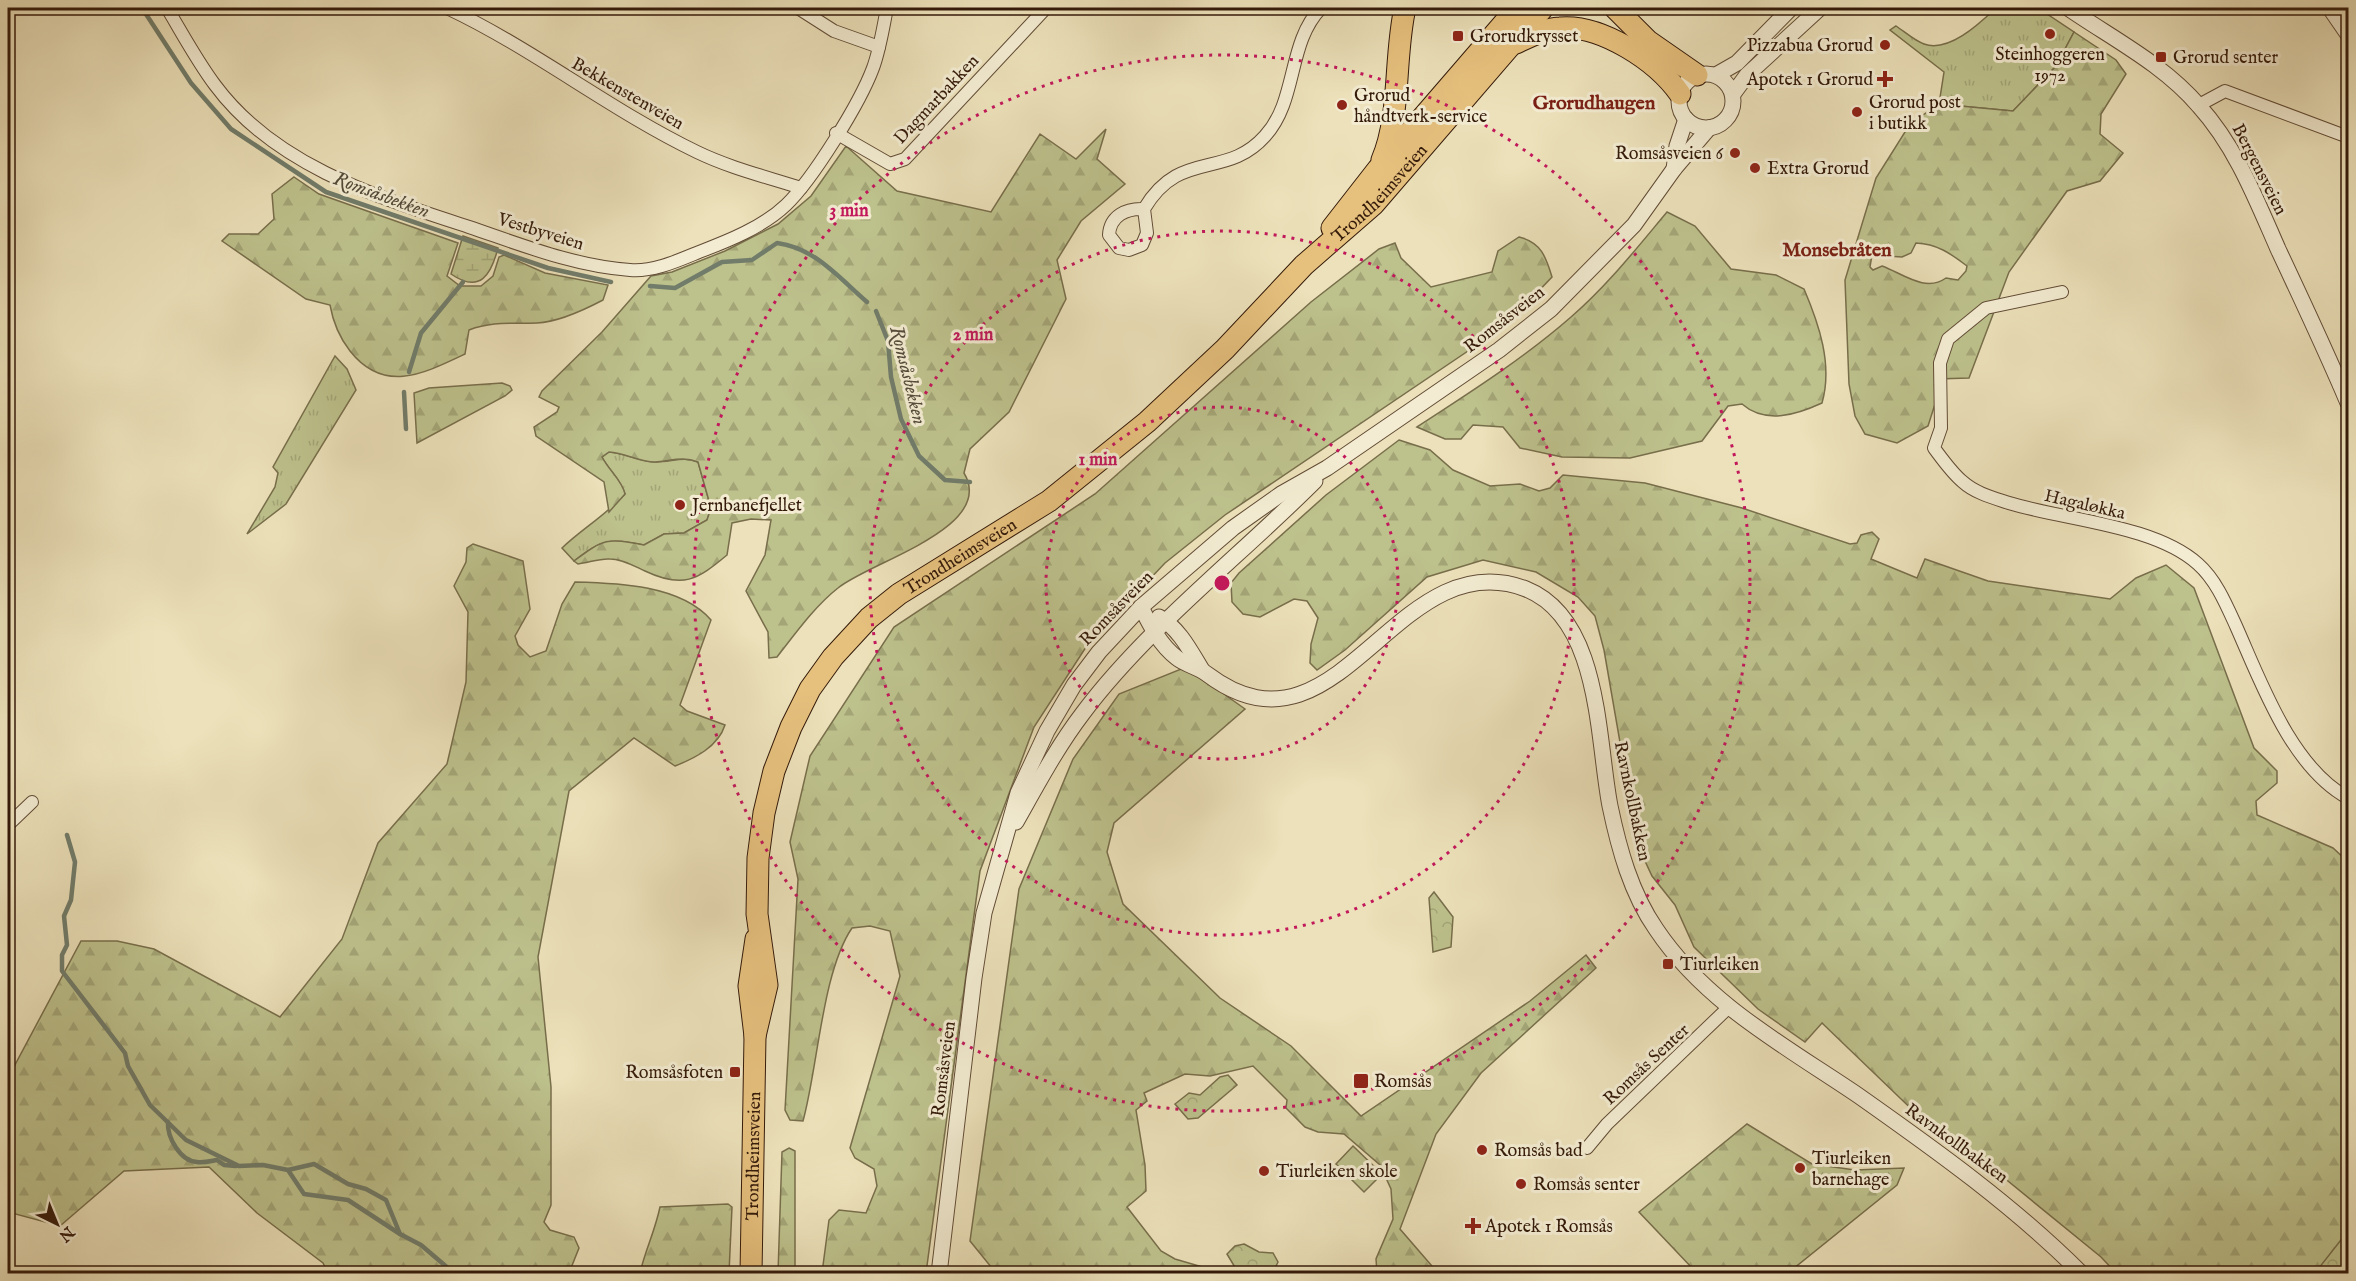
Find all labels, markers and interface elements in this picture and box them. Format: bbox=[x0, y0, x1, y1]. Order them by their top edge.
place label: Grorudkrysset bbox=[1470, 26, 1578, 49]
marker: Steinhoggeren 1972 bbox=[2043, 27, 2057, 41]
marker: Grorudkrysset bbox=[1451, 29, 1465, 43]
place label: Pizzabua Grorud bbox=[1747, 35, 1873, 58]
marker: Pizzabua Grorud bbox=[1878, 38, 1892, 52]
place label: Steinhoggeren 1972 bbox=[1995, 44, 2105, 88]
place label: Grorud senter bbox=[2173, 47, 2279, 70]
street label: Dagmarbakken bbox=[890, 50, 985, 150]
marker: Grorud senter bbox=[2154, 50, 2168, 64]
street label: Bekkenstenveien bbox=[567, 53, 688, 136]
place label: Apotek 1 Grorud bbox=[1746, 69, 1873, 92]
marker: Apotek 1 Grorud bbox=[1878, 72, 1892, 86]
place label: Grorud håndtverk-service bbox=[1354, 85, 1487, 129]
district label: Grorudhaugen bbox=[1533, 91, 1656, 116]
place label: Grorud post i butikk bbox=[1869, 92, 1961, 136]
marker: Grorud håndtverk-service bbox=[1335, 98, 1349, 112]
marker: Grorud post i butikk bbox=[1850, 105, 1864, 119]
street label: Bergensveien bbox=[2226, 120, 2292, 220]
street label: Trondheimsveien bbox=[1327, 140, 1434, 249]
place label: Romsåsveien 6 bbox=[1615, 143, 1723, 166]
marker: Romsåsveien 6 bbox=[1728, 146, 1742, 160]
place label: Extra Grorud bbox=[1767, 158, 1869, 181]
marker: Extra Grorud bbox=[1748, 161, 1762, 175]
water label: Romsåsbekken bbox=[330, 166, 433, 224]
text: 3 min bbox=[830, 200, 869, 223]
street label: Vestbyveien bbox=[494, 208, 587, 257]
district label: Monsebråten bbox=[1782, 238, 1892, 263]
street label: Romsåsveien bbox=[1460, 281, 1550, 359]
water label: Romsåsbekken bbox=[883, 323, 932, 427]
text: 2 min bbox=[953, 324, 994, 347]
text: 1 min bbox=[1079, 449, 1118, 472]
street label: Hagaløkka bbox=[2042, 485, 2128, 526]
place label: Jernbanefjellet bbox=[690, 495, 802, 518]
marker: Jernbanefjellet bbox=[673, 498, 687, 512]
street label: Trondheimsveien bbox=[900, 514, 1022, 601]
street label: Romsåsveien bbox=[1075, 566, 1159, 652]
centre of rings bbox=[1212, 573, 1232, 593]
street label: Ravnkollbakken bbox=[1608, 739, 1656, 864]
place label: Tiurleiken bbox=[1680, 954, 1759, 977]
marker: Tiurleiken bbox=[1661, 957, 1675, 971]
street label: Romsås Senter bbox=[1599, 1019, 1695, 1111]
street label: Romsåsveien bbox=[927, 1020, 962, 1118]
place label: Romsåsfoten bbox=[625, 1062, 723, 1085]
marker: Romsåsfoten bbox=[728, 1065, 742, 1079]
place label: Romsås bbox=[1374, 1071, 1432, 1094]
marker: Romsås bbox=[1352, 1072, 1370, 1090]
street label: Trondheimsveien bbox=[742, 1091, 767, 1221]
street label: Ravnkollbakken bbox=[1900, 1099, 2013, 1190]
place label: Romsås bad bbox=[1494, 1140, 1583, 1163]
marker: Romsås bad bbox=[1475, 1143, 1489, 1157]
place label: Tiurleiken barnehage bbox=[1812, 1148, 1891, 1192]
place label: Tiurleiken skole bbox=[1276, 1161, 1398, 1184]
marker: Tiurleiken barnehage bbox=[1793, 1161, 1807, 1175]
marker: Tiurleiken skole bbox=[1257, 1164, 1271, 1178]
place label: Romsås senter bbox=[1533, 1174, 1640, 1197]
marker: Romsås senter bbox=[1514, 1177, 1528, 1191]
north arrow bbox=[27, 1194, 87, 1254]
place label: Apotek 1 Romsås bbox=[1484, 1216, 1613, 1239]
marker: Apotek 1 Romsås bbox=[1466, 1219, 1480, 1233]
text: N bbox=[54, 1221, 78, 1246]

